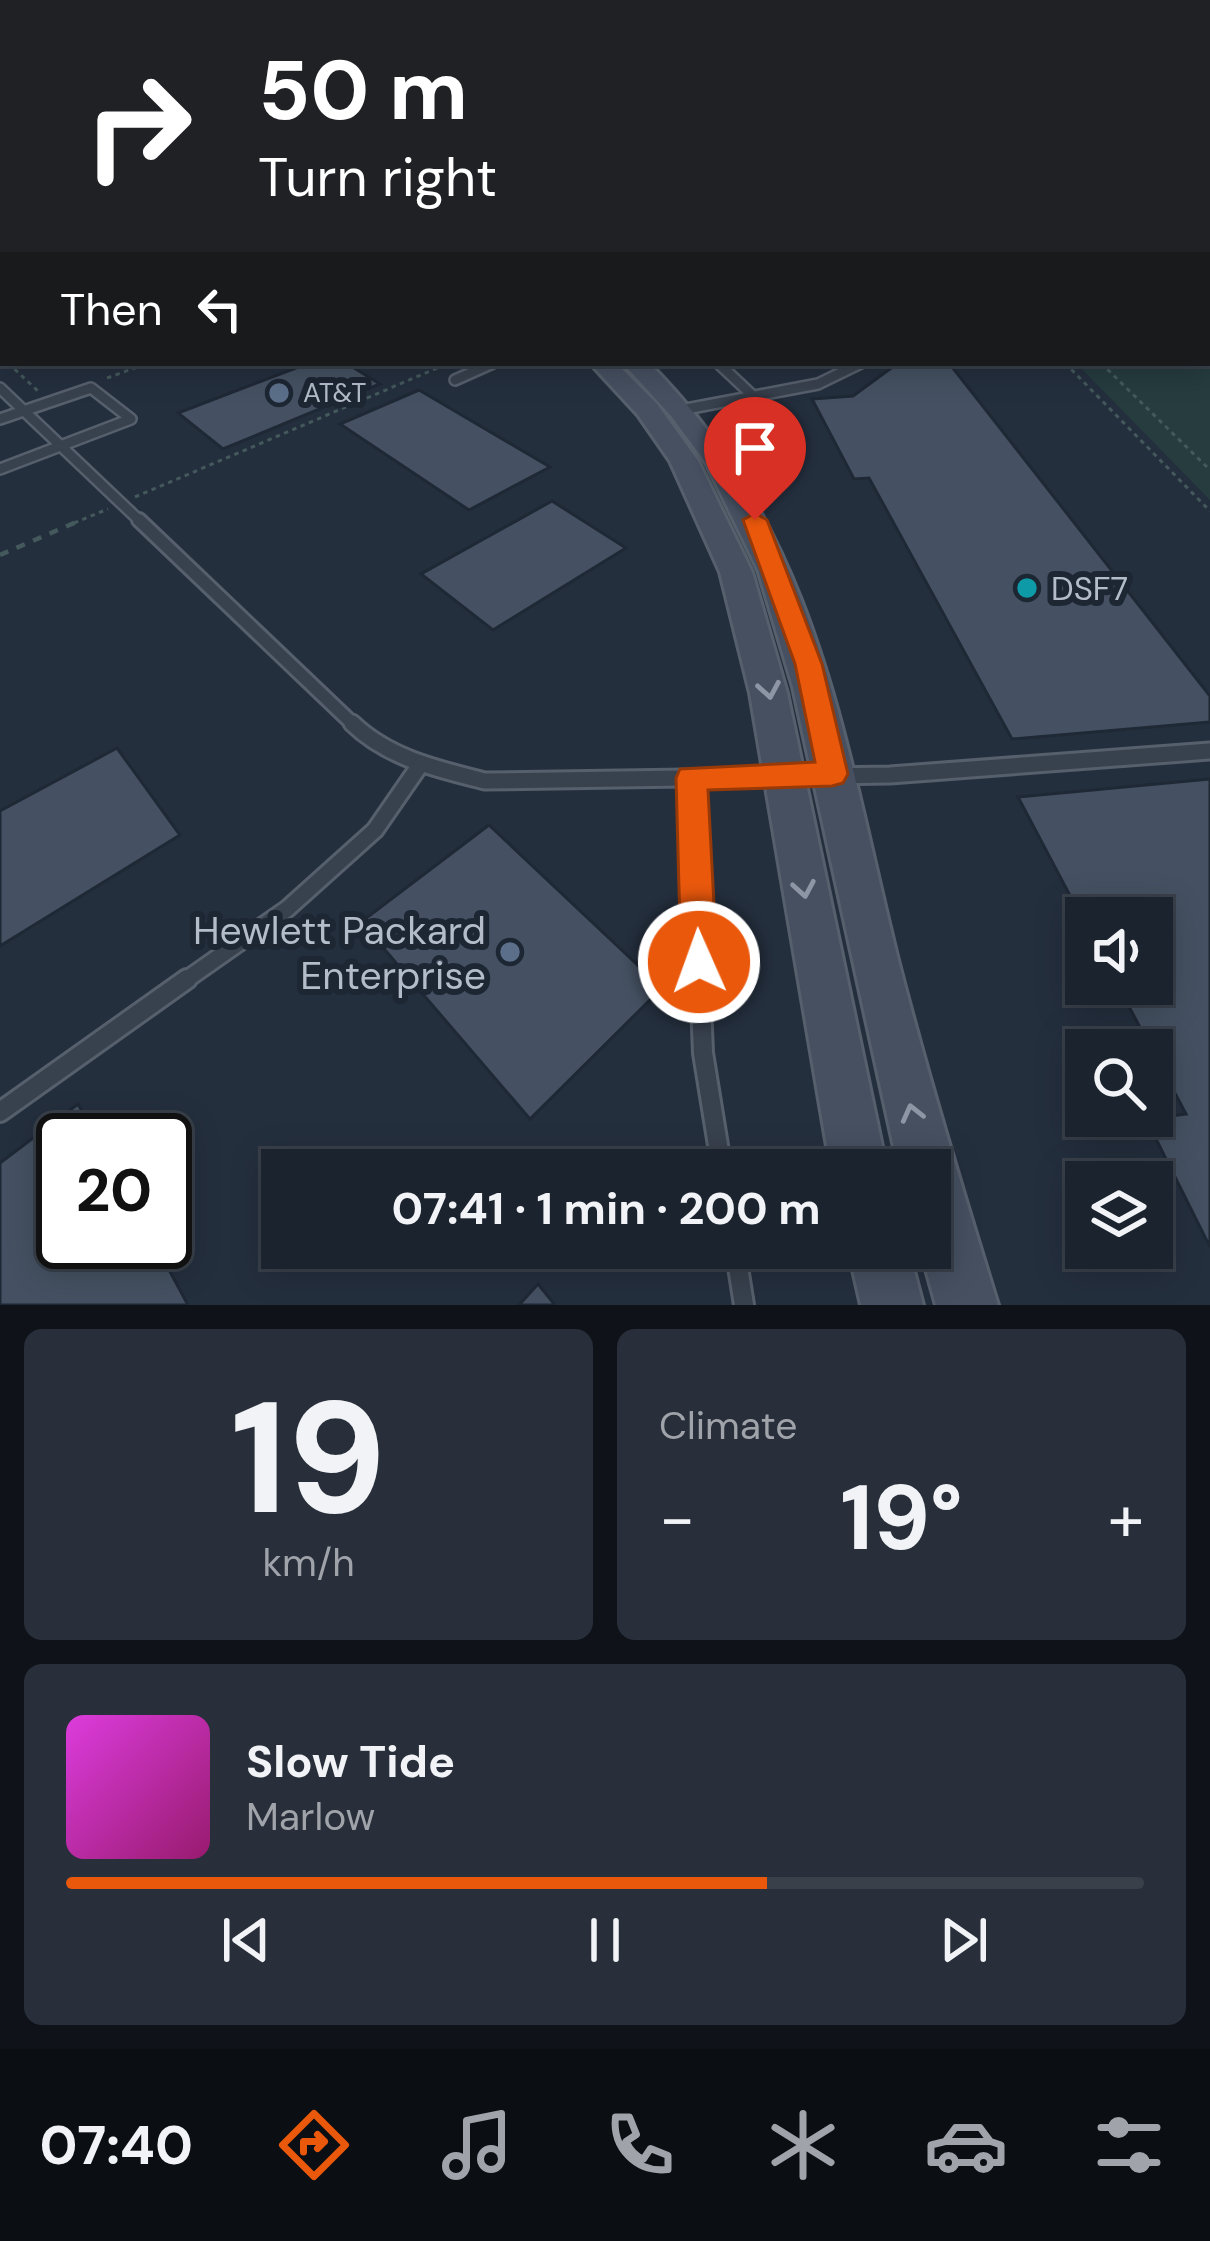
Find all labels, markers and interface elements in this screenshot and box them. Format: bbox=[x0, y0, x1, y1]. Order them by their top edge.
text: 50 m bbox=[258, 36, 468, 145]
icon: right bbox=[60, 48, 216, 204]
text: Turn right bbox=[258, 142, 497, 213]
icon: left bbox=[187, 276, 253, 342]
text: Then bbox=[60, 280, 163, 339]
place label: AT&T bbox=[303, 375, 366, 410]
marker: AT&T bbox=[266, 380, 292, 406]
pin bbox=[704, 397, 806, 520]
icon: arrive bbox=[722, 415, 788, 481]
place label: DSF7 bbox=[1051, 567, 1128, 610]
marker: DSF7 bbox=[1014, 575, 1040, 601]
one-way arrow bbox=[756, 679, 781, 699]
one-way arrow bbox=[791, 879, 816, 899]
map controls bbox=[1065, 897, 1173, 1269]
button: sound bbox=[1065, 897, 1173, 1005]
position arrow bbox=[636, 899, 762, 1025]
place label: Hewlett Packard Enterprise bbox=[193, 905, 486, 1001]
marker: Hewlett Packard Enterprise bbox=[497, 939, 523, 965]
button: search bbox=[1065, 1029, 1173, 1137]
one-way arrow bbox=[901, 1104, 926, 1124]
speed limit sign: 20 bbox=[36, 1113, 192, 1269]
button: layers bbox=[1065, 1161, 1173, 1269]
text: 07:41 · 1 min · 200 m bbox=[391, 1179, 821, 1238]
text: 19 bbox=[231, 1357, 386, 1560]
text: Climate bbox=[659, 1400, 797, 1451]
text: 19° bbox=[840, 1460, 963, 1577]
text: − bbox=[659, 1476, 695, 1561]
text: + bbox=[1108, 1476, 1144, 1561]
text: km/h bbox=[262, 1537, 355, 1588]
text: Slow Tide bbox=[246, 1732, 455, 1791]
text: Marlow bbox=[246, 1791, 375, 1842]
icon: previous bbox=[213, 1907, 279, 1973]
icon: pause bbox=[572, 1907, 638, 1973]
icon: next bbox=[931, 1907, 997, 1973]
icon: directions bbox=[272, 2103, 356, 2187]
icon: music bbox=[435, 2103, 519, 2187]
icon: phone bbox=[598, 2103, 682, 2187]
icon: climate bbox=[761, 2103, 845, 2187]
icon: car bbox=[924, 2103, 1008, 2187]
icon: filters bbox=[1087, 2103, 1171, 2187]
text: 07:40 bbox=[39, 2110, 193, 2181]

